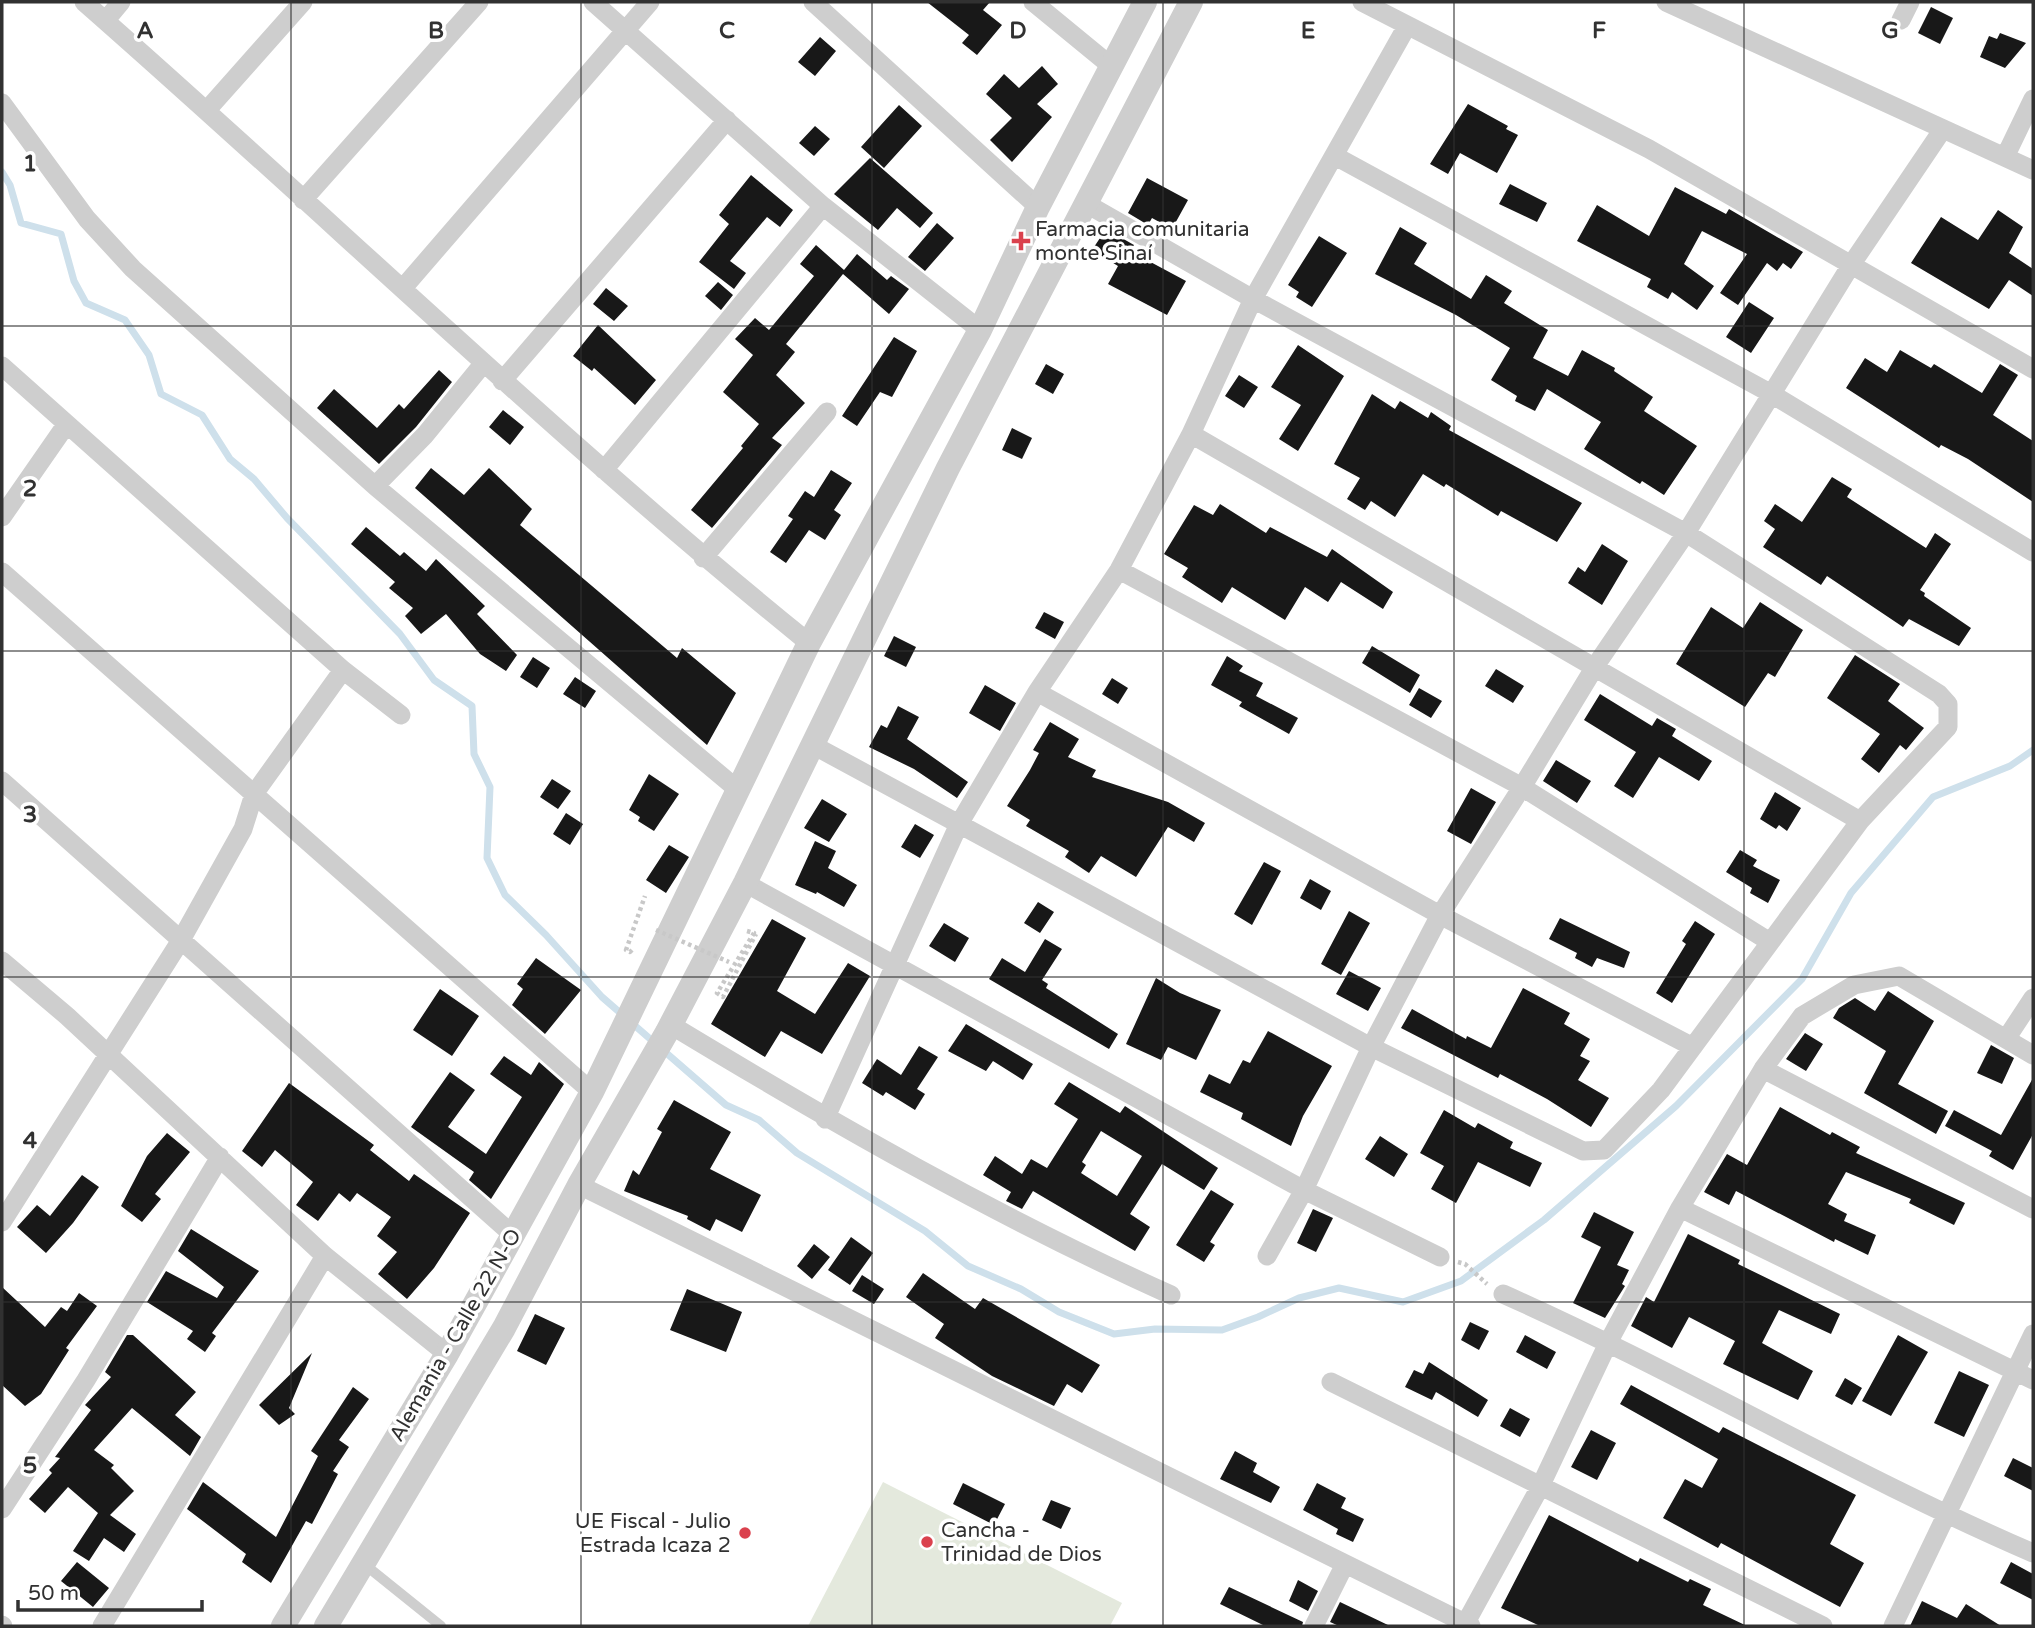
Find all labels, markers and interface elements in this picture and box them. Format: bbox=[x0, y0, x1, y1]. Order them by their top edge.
text: A bbox=[136, 17, 154, 45]
text: B bbox=[428, 17, 444, 45]
text: C bbox=[719, 17, 735, 45]
text: D bbox=[1009, 17, 1027, 45]
text: E bbox=[1301, 17, 1315, 45]
text: F bbox=[1592, 17, 1606, 45]
text: G bbox=[1881, 17, 1899, 45]
text: 1 bbox=[23, 150, 37, 178]
place label: Farmacia comunitaria monte Sinaí bbox=[1035, 217, 1250, 266]
marker: Farmacia comunitaria monte Sinaí bbox=[1013, 233, 1029, 249]
text: 2 bbox=[23, 475, 37, 503]
text: 3 bbox=[23, 801, 37, 829]
text: 4 bbox=[23, 1127, 38, 1155]
street label: Alemania - Calle 22 N-O bbox=[384, 1224, 527, 1446]
text: 5 bbox=[23, 1452, 37, 1480]
place label: UE Fiscal - Julio Estrada Icaza 2 bbox=[575, 1509, 731, 1558]
place label: Cancha - Trinidad de Dios bbox=[941, 1518, 1102, 1567]
marker: UE Fiscal - Julio Estrada Icaza 2 bbox=[737, 1525, 753, 1541]
marker: Cancha - Trinidad de Dios bbox=[919, 1534, 935, 1550]
scale bar bbox=[18, 1568, 201, 1612]
text: 50 m bbox=[28, 1581, 79, 1606]

